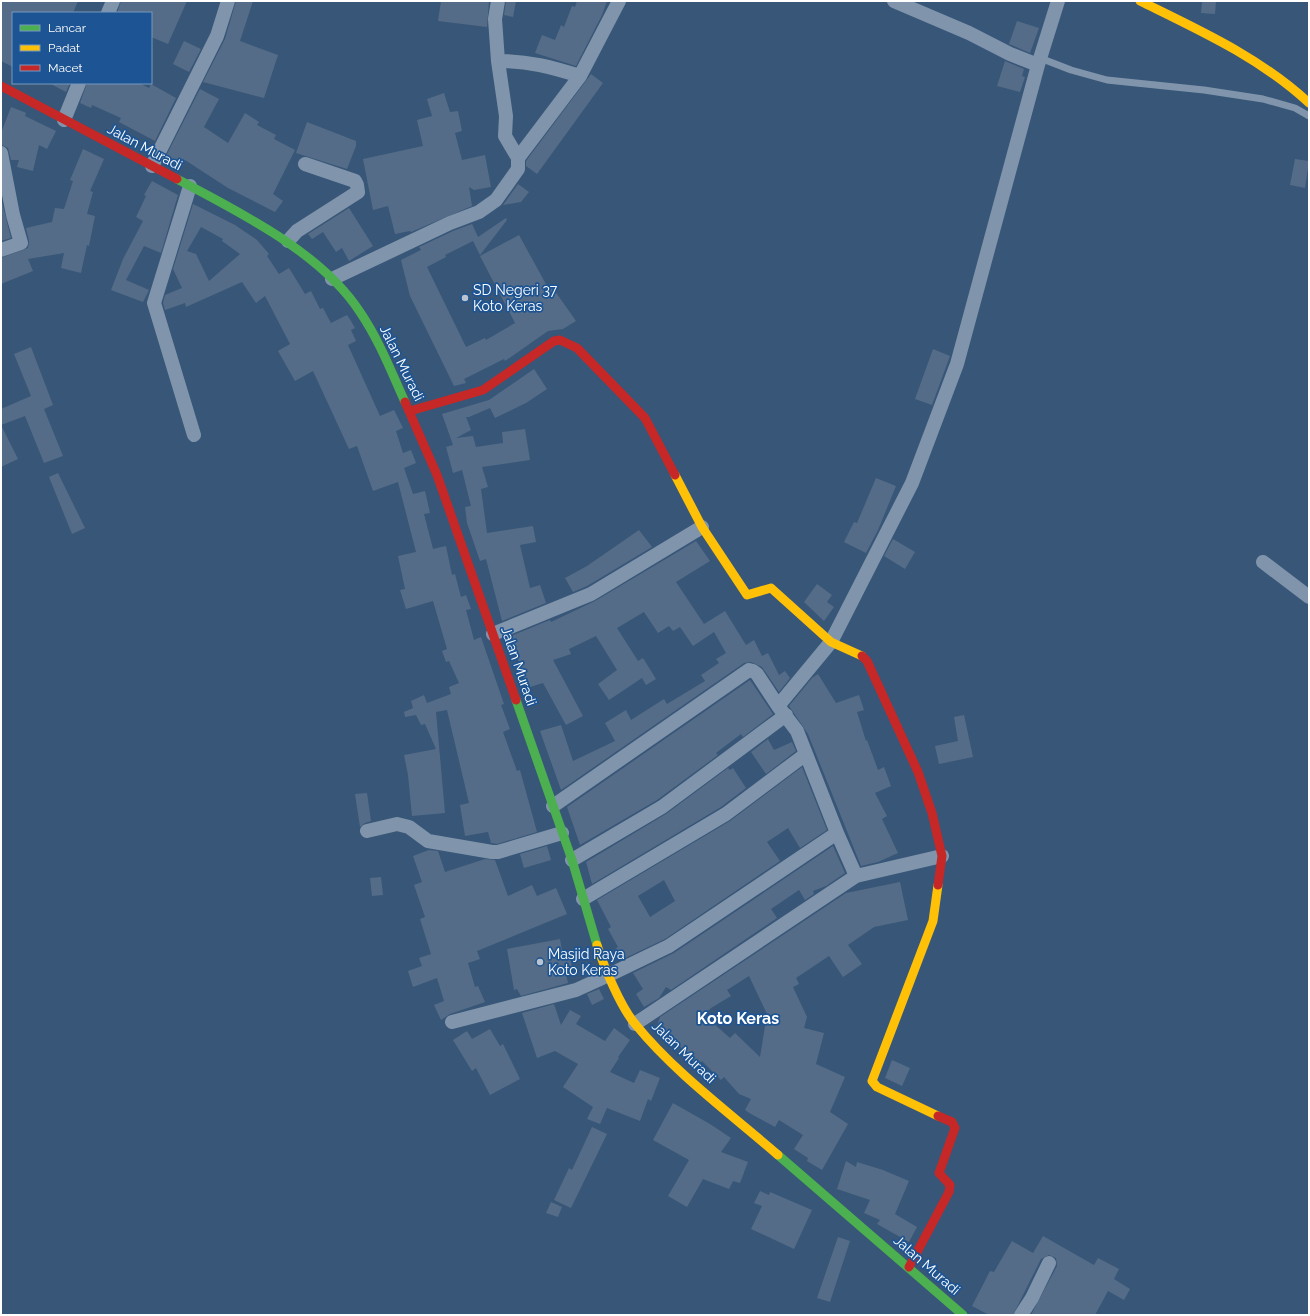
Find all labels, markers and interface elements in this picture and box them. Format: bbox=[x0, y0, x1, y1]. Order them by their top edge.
legend bbox=[12, 12, 152, 84]
text: Lancar bbox=[48, 21, 87, 35]
text: Padat bbox=[48, 41, 80, 55]
text: Macet bbox=[48, 61, 83, 75]
street label: Jalan Muradi bbox=[105, 121, 185, 173]
place label: SD Negeri 37 Koto Keras bbox=[473, 282, 558, 314]
marker: SD Negeri 37 Koto Keras bbox=[460, 293, 470, 303]
street label: Jalan Muradi bbox=[377, 323, 427, 403]
street label: Jalan Muradi bbox=[498, 624, 540, 708]
place label: Masjid Raya Koto Keras bbox=[548, 946, 625, 978]
marker: Masjid Raya Koto Keras bbox=[535, 957, 545, 967]
district label: Koto Keras bbox=[697, 1009, 779, 1028]
street label: Jalan Muradi bbox=[649, 1018, 719, 1086]
street label: Jalan Muradi bbox=[891, 1232, 963, 1298]

